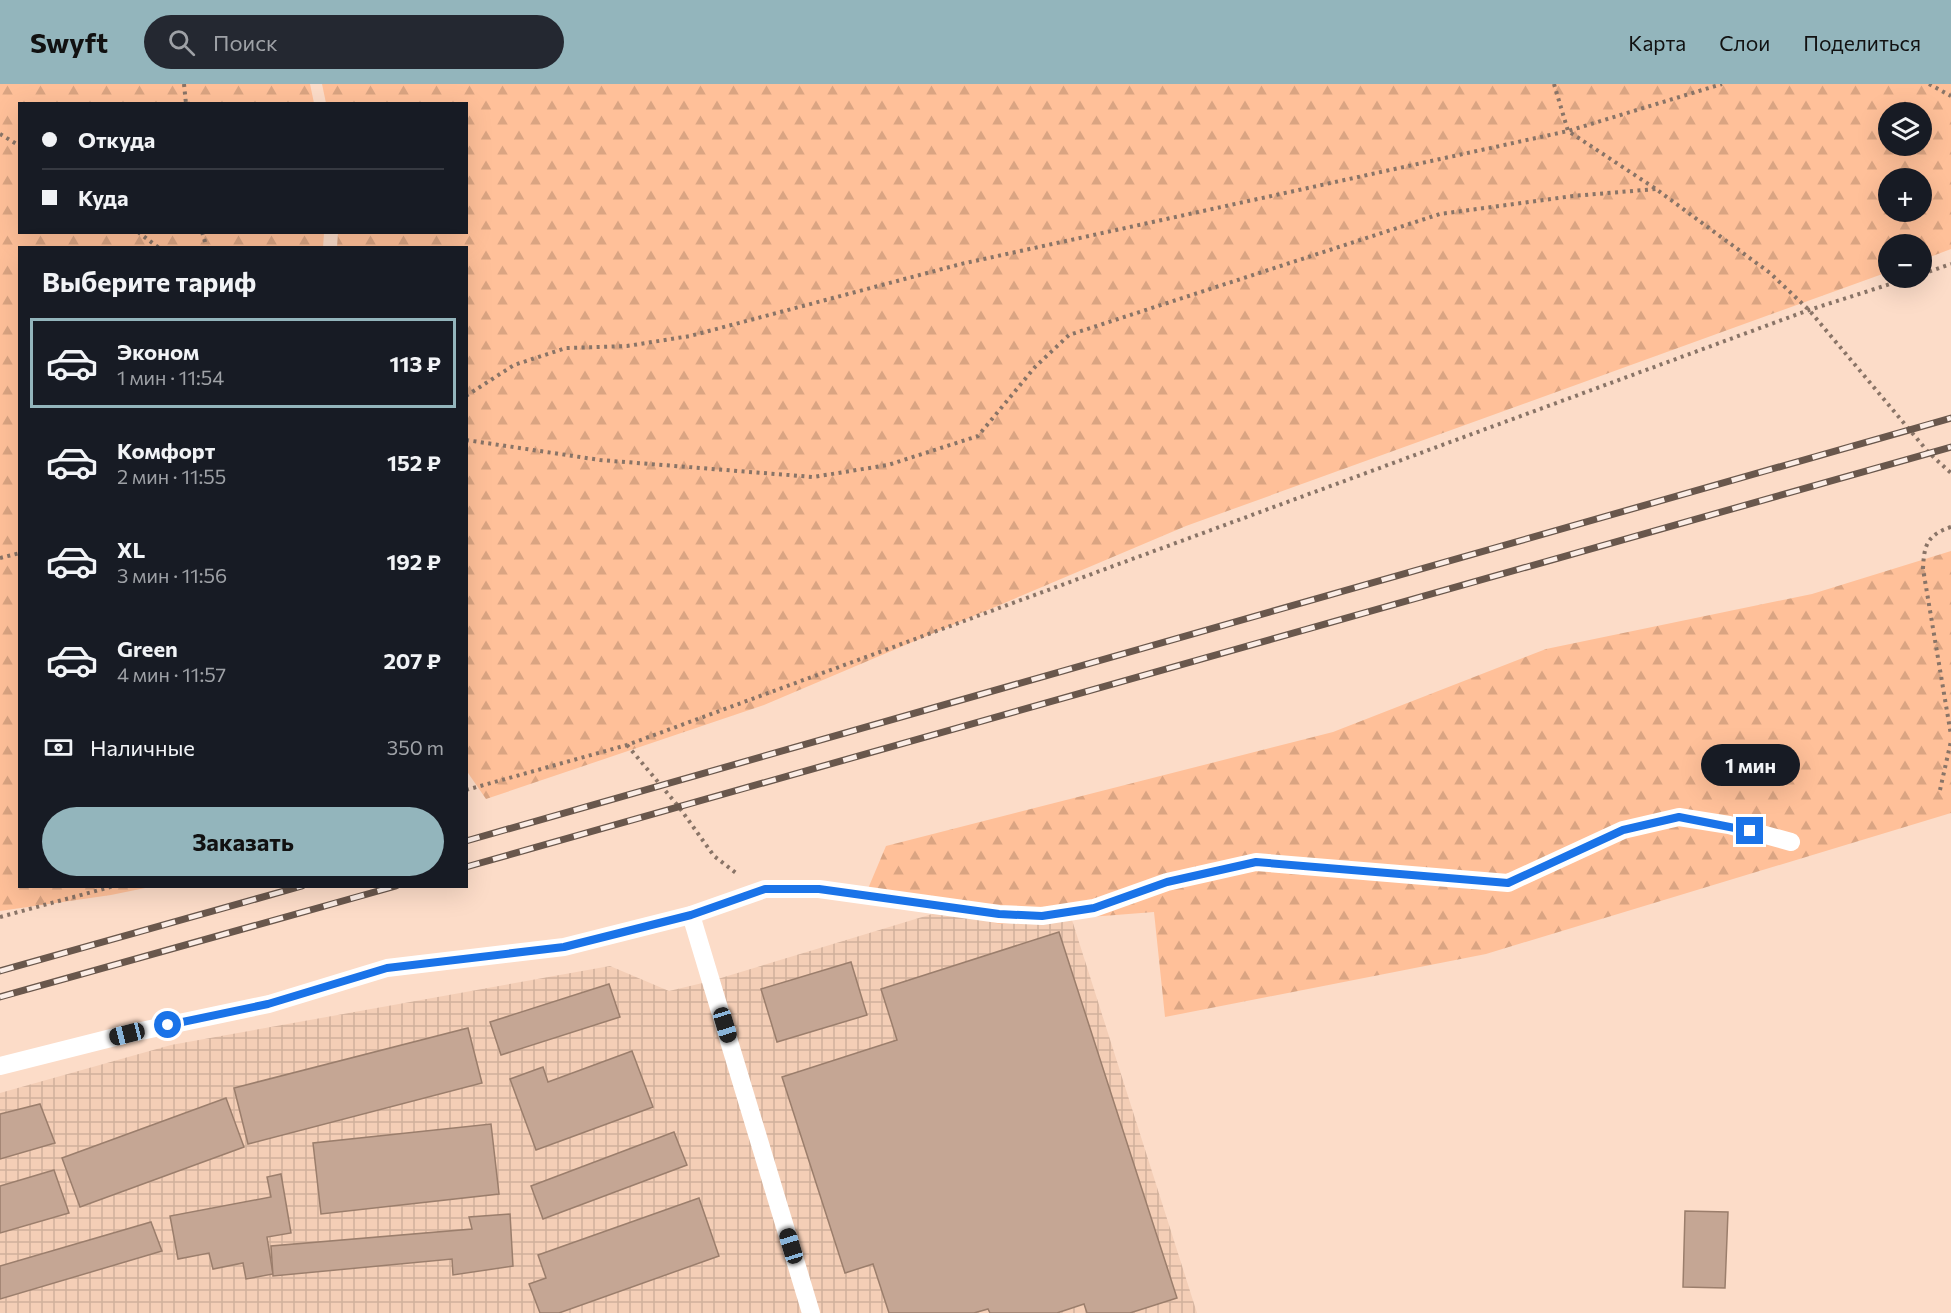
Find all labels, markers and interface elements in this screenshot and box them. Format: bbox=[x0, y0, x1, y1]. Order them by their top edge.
search box bbox=[144, 15, 564, 69]
text: Swyft bbox=[30, 25, 108, 59]
icon: search bbox=[165, 26, 198, 59]
text: Поиск bbox=[213, 29, 278, 56]
text: Карта bbox=[1628, 30, 1686, 55]
text: Слои bbox=[1719, 30, 1770, 55]
text: Поделиться bbox=[1803, 30, 1921, 55]
map controls bbox=[1878, 102, 1932, 288]
button: layers bbox=[1878, 102, 1932, 156]
text: Откуда bbox=[78, 126, 155, 153]
button: + bbox=[1878, 168, 1932, 222]
text: Куда bbox=[78, 184, 128, 211]
button: − bbox=[1878, 234, 1932, 288]
text: Выберите тариф bbox=[42, 265, 256, 298]
icon: car bbox=[45, 336, 99, 390]
text: Эконом bbox=[117, 338, 199, 365]
text: 113 ₽ bbox=[390, 350, 441, 377]
text: 1 мин · 11:54 bbox=[117, 365, 224, 389]
icon: car bbox=[45, 435, 99, 489]
text: Комфорт bbox=[117, 437, 215, 464]
text: 152 ₽ bbox=[387, 449, 441, 476]
text: 2 мин · 11:55 bbox=[117, 464, 226, 488]
icon: car bbox=[45, 534, 99, 588]
text: XL bbox=[117, 536, 145, 563]
text: 192 ₽ bbox=[386, 548, 441, 575]
text: 3 мин · 11:56 bbox=[117, 563, 227, 587]
icon: car bbox=[45, 633, 99, 687]
text: Green bbox=[117, 635, 178, 662]
text: 207 ₽ bbox=[383, 647, 441, 674]
text: 4 мин · 11:57 bbox=[117, 662, 226, 686]
icon: cash bbox=[42, 731, 75, 764]
text: Наличные bbox=[90, 734, 195, 761]
text: 350 m bbox=[387, 735, 444, 759]
callout: 1 мин bbox=[1700, 744, 1800, 786]
text: 1 мин bbox=[1725, 753, 1776, 777]
button: Заказать bbox=[42, 807, 444, 876]
route end bbox=[1736, 817, 1763, 844]
car bbox=[711, 1005, 739, 1045]
route start bbox=[154, 1011, 181, 1038]
car bbox=[107, 1021, 147, 1047]
car bbox=[777, 1226, 805, 1266]

